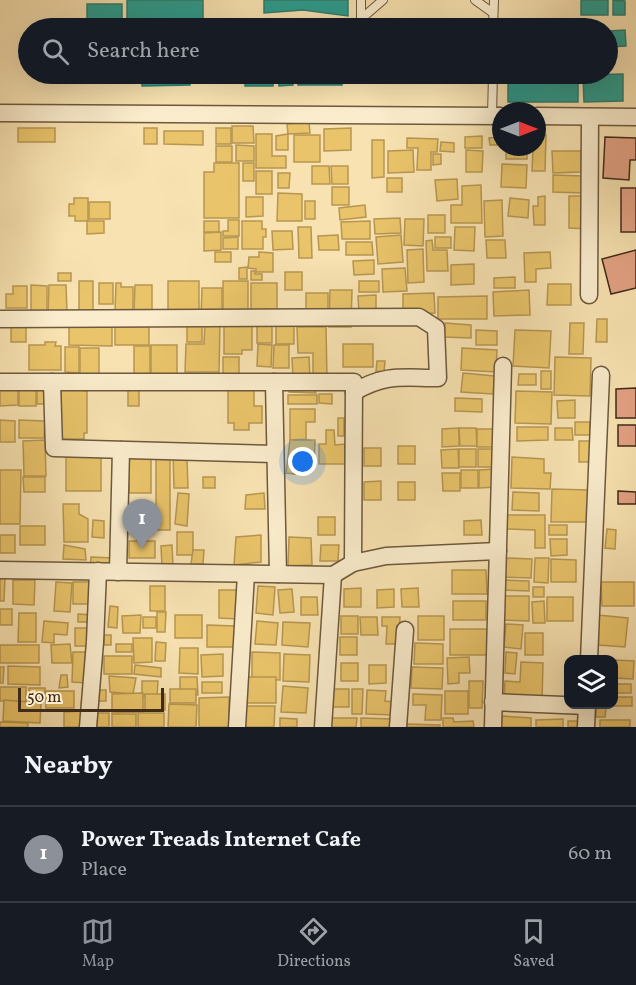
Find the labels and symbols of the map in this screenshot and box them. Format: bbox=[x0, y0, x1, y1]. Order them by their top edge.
north arrow bbox=[492, 102, 546, 156]
your location bbox=[288, 447, 317, 476]
pin: 1 bbox=[122, 500, 162, 549]
scale bar bbox=[18, 685, 164, 712]

